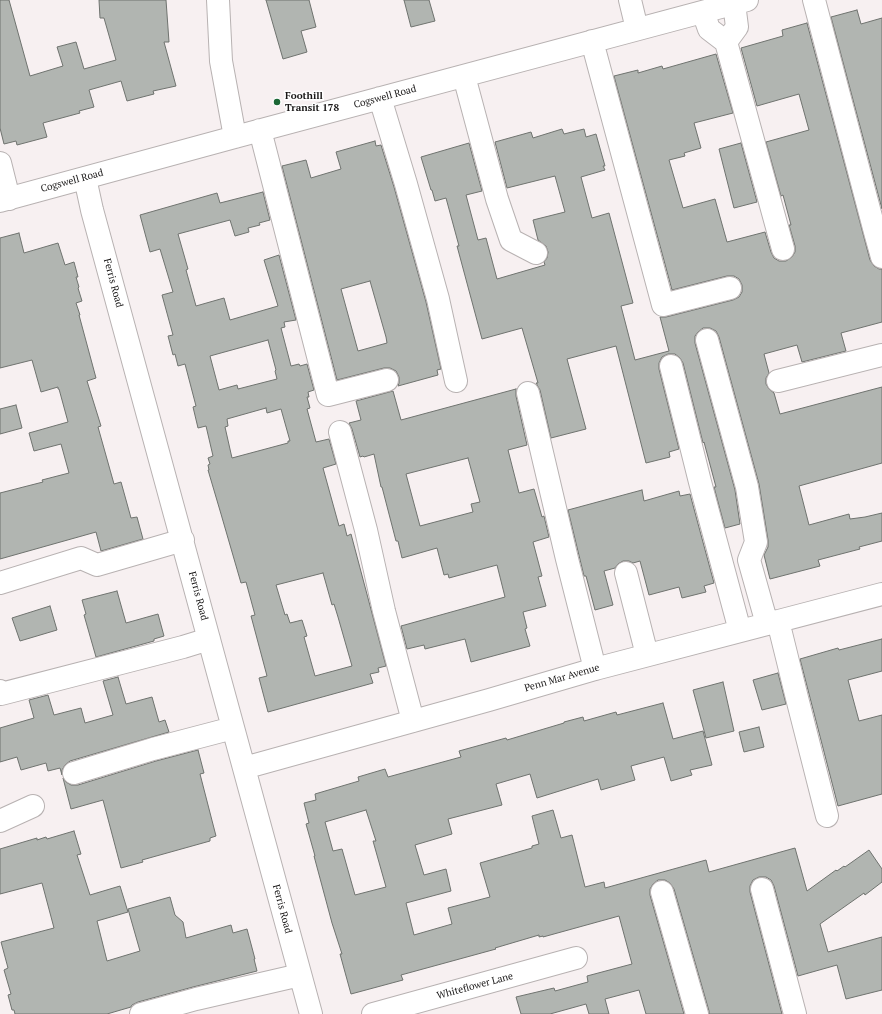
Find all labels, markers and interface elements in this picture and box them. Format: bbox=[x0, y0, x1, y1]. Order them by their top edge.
street label: Cogswell Road bbox=[352, 83, 418, 111]
place label: Foothill Transit 178 bbox=[285, 90, 339, 114]
marker: Foothill Transit 178 bbox=[272, 97, 282, 107]
street label: Cogswell Road bbox=[39, 167, 105, 195]
street label: Ferris Road bbox=[101, 257, 125, 309]
street label: Ferris Road bbox=[186, 570, 210, 622]
street label: Penn Mar Avenue bbox=[523, 662, 601, 694]
street label: Ferris Road bbox=[270, 883, 294, 935]
street label: Whiteflower Lane bbox=[436, 970, 514, 1002]

